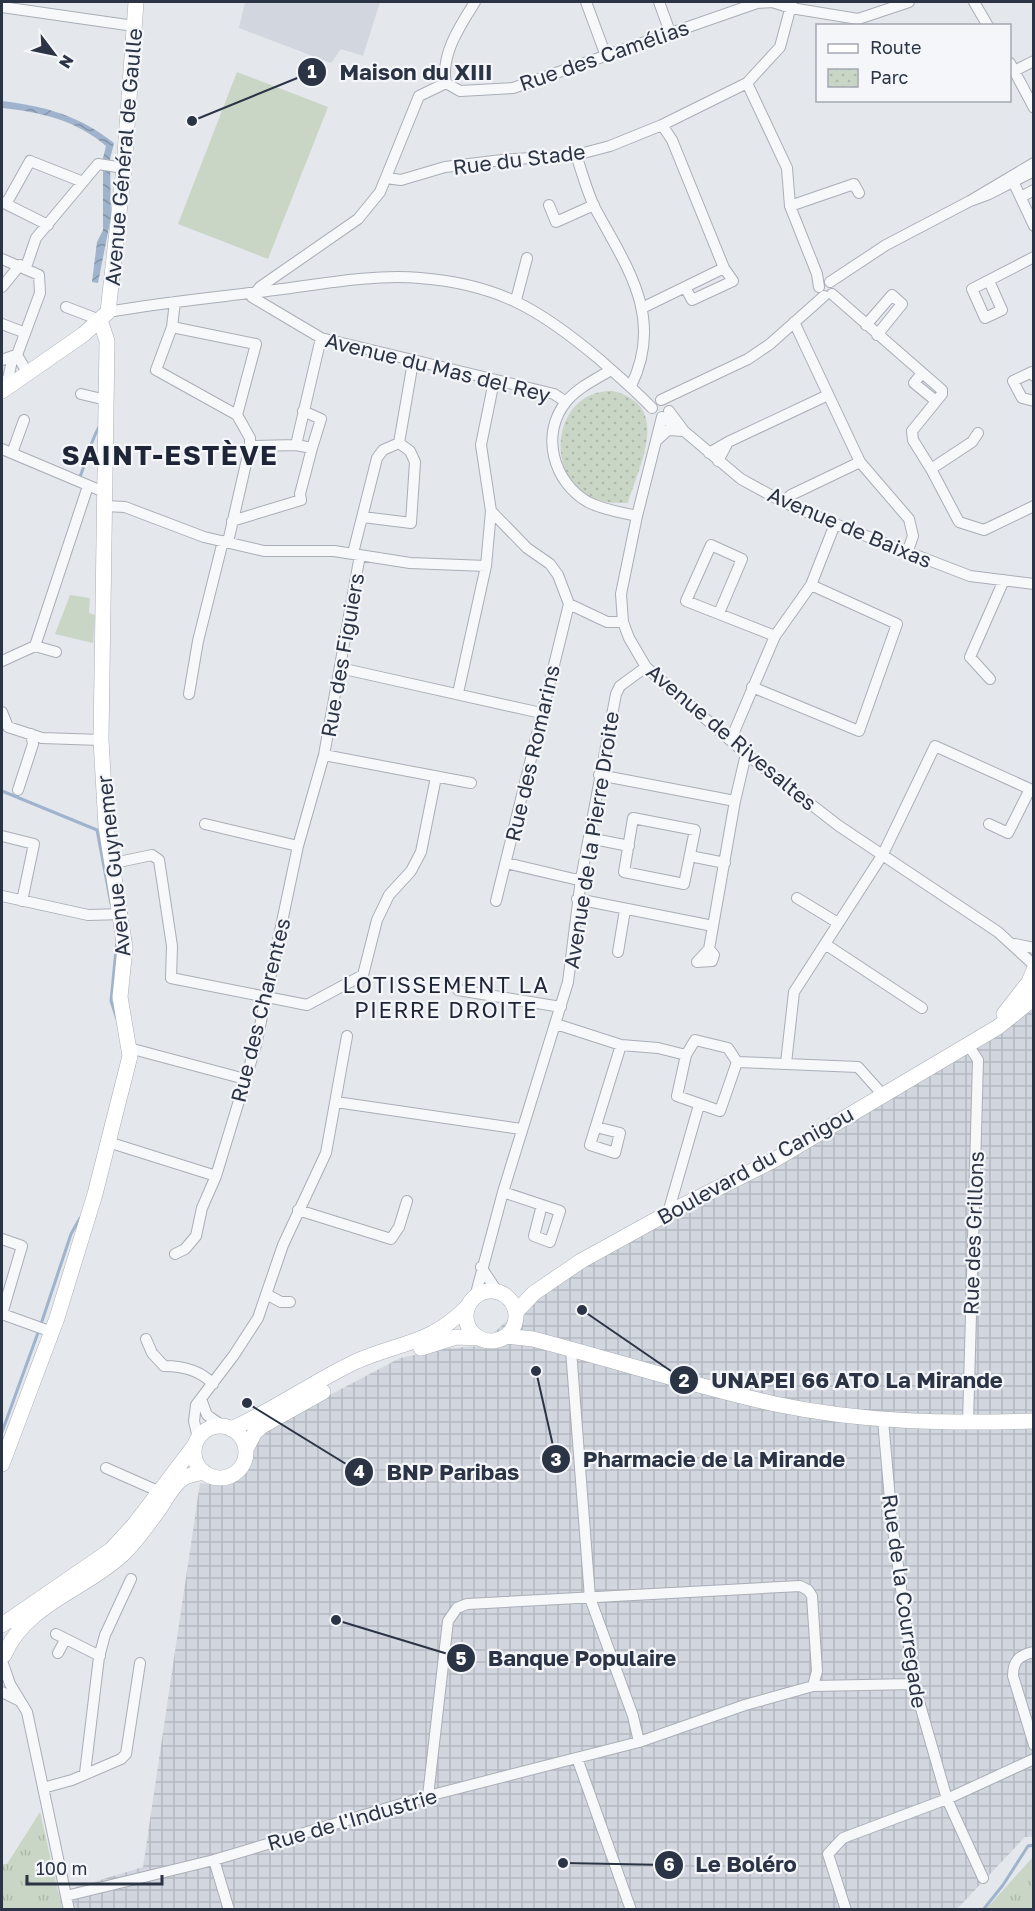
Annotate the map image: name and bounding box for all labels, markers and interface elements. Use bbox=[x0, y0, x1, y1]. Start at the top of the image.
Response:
street label: Rue des Camélias bbox=[516, 14, 692, 96]
north arrow bbox=[24, 24, 84, 84]
legend bbox=[816, 24, 1011, 102]
street label: Avenue Général de Gaulle bbox=[99, 27, 147, 287]
text: Route bbox=[870, 36, 921, 58]
text: N bbox=[55, 51, 78, 72]
callout: Maison du XIII bbox=[297, 52, 504, 92]
text: Maison du XIII bbox=[339, 58, 493, 85]
text: 1 bbox=[307, 60, 317, 82]
text: Parc bbox=[870, 66, 909, 88]
street label: Rue du Stade bbox=[451, 138, 587, 180]
street label: Avenue du Mas del Rey bbox=[323, 326, 554, 408]
district label: SAINT-ESTÈVE bbox=[62, 439, 278, 471]
street label: Avenue de Baixas bbox=[764, 481, 936, 573]
street label: Rue des Figuiers bbox=[315, 571, 369, 739]
street label: Avenue de Rivesaltes bbox=[642, 658, 822, 816]
street label: Rue des Romarins bbox=[499, 662, 565, 844]
street label: Avenue de la Pierre Droite bbox=[558, 709, 624, 971]
street label: Avenue Guynemer bbox=[91, 774, 135, 958]
street label: Rue des Charentes bbox=[225, 915, 295, 1105]
district label: LOTISSEMENT LA PIERRE DROITE bbox=[343, 971, 549, 1023]
street label: Boulevard du Canigou bbox=[652, 1100, 858, 1230]
street label: Rue des Grillons bbox=[957, 1151, 989, 1315]
callout: UNAPEI 66 ATO La Mirande bbox=[669, 1360, 1015, 1400]
text: UNAPEI 66 ATO La Mirande bbox=[711, 1366, 1003, 1393]
text: 2 bbox=[679, 1369, 690, 1391]
callout: Pharmacie de la Mirande bbox=[541, 1439, 857, 1479]
text: Pharmacie de la Mirande bbox=[583, 1445, 845, 1472]
text: 3 bbox=[551, 1448, 562, 1470]
callout: BNP Paribas bbox=[344, 1452, 531, 1492]
text: BNP Paribas bbox=[387, 1458, 519, 1485]
text: 4 bbox=[353, 1460, 365, 1482]
street label: Rue de la Courregade bbox=[877, 1492, 933, 1710]
callout: Banque Populaire bbox=[446, 1638, 688, 1678]
text: Banque Populaire bbox=[488, 1644, 676, 1671]
text: 5 bbox=[456, 1647, 467, 1669]
street label: Rue de l'Industrie bbox=[264, 1782, 440, 1856]
callout: Le Boléro bbox=[654, 1845, 809, 1885]
scale bar bbox=[27, 1848, 162, 1886]
text: Le Boléro bbox=[695, 1850, 797, 1877]
text: 6 bbox=[663, 1853, 675, 1875]
text: 100 m bbox=[36, 1857, 87, 1879]

